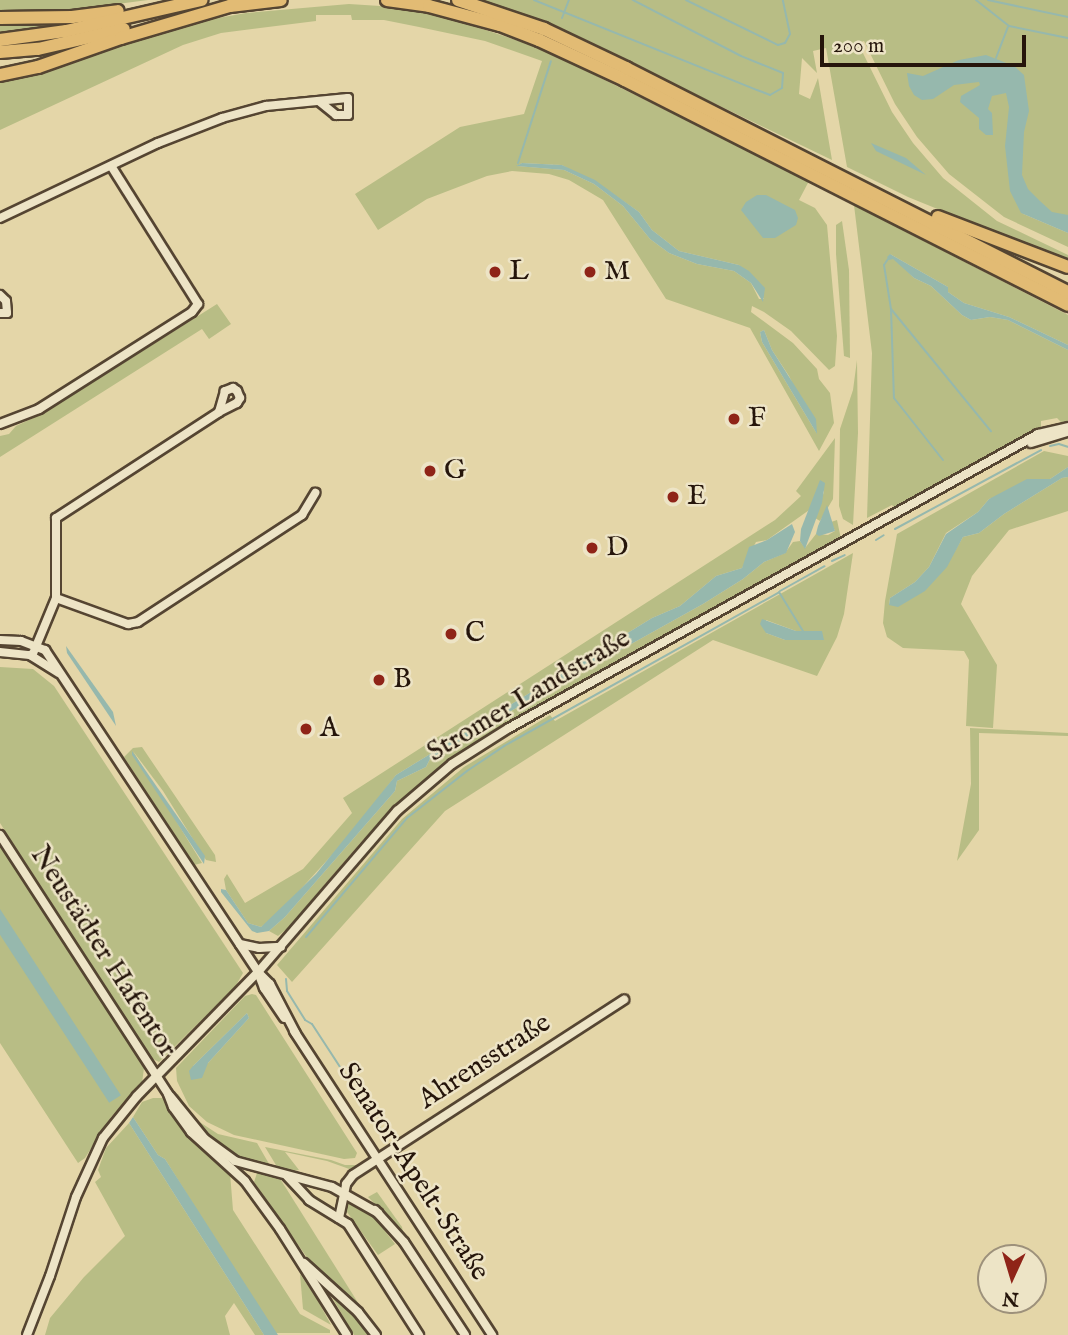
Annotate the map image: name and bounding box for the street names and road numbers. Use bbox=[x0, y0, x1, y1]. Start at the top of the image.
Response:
street label: Stromer Landstraße bbox=[421, 622, 637, 770]
street label: Neustädter Hafentor bbox=[22, 840, 184, 1064]
street label: Ahrensstraße bbox=[413, 1007, 557, 1117]
street label: Senator-Apelt-Straße bbox=[330, 1057, 496, 1287]

